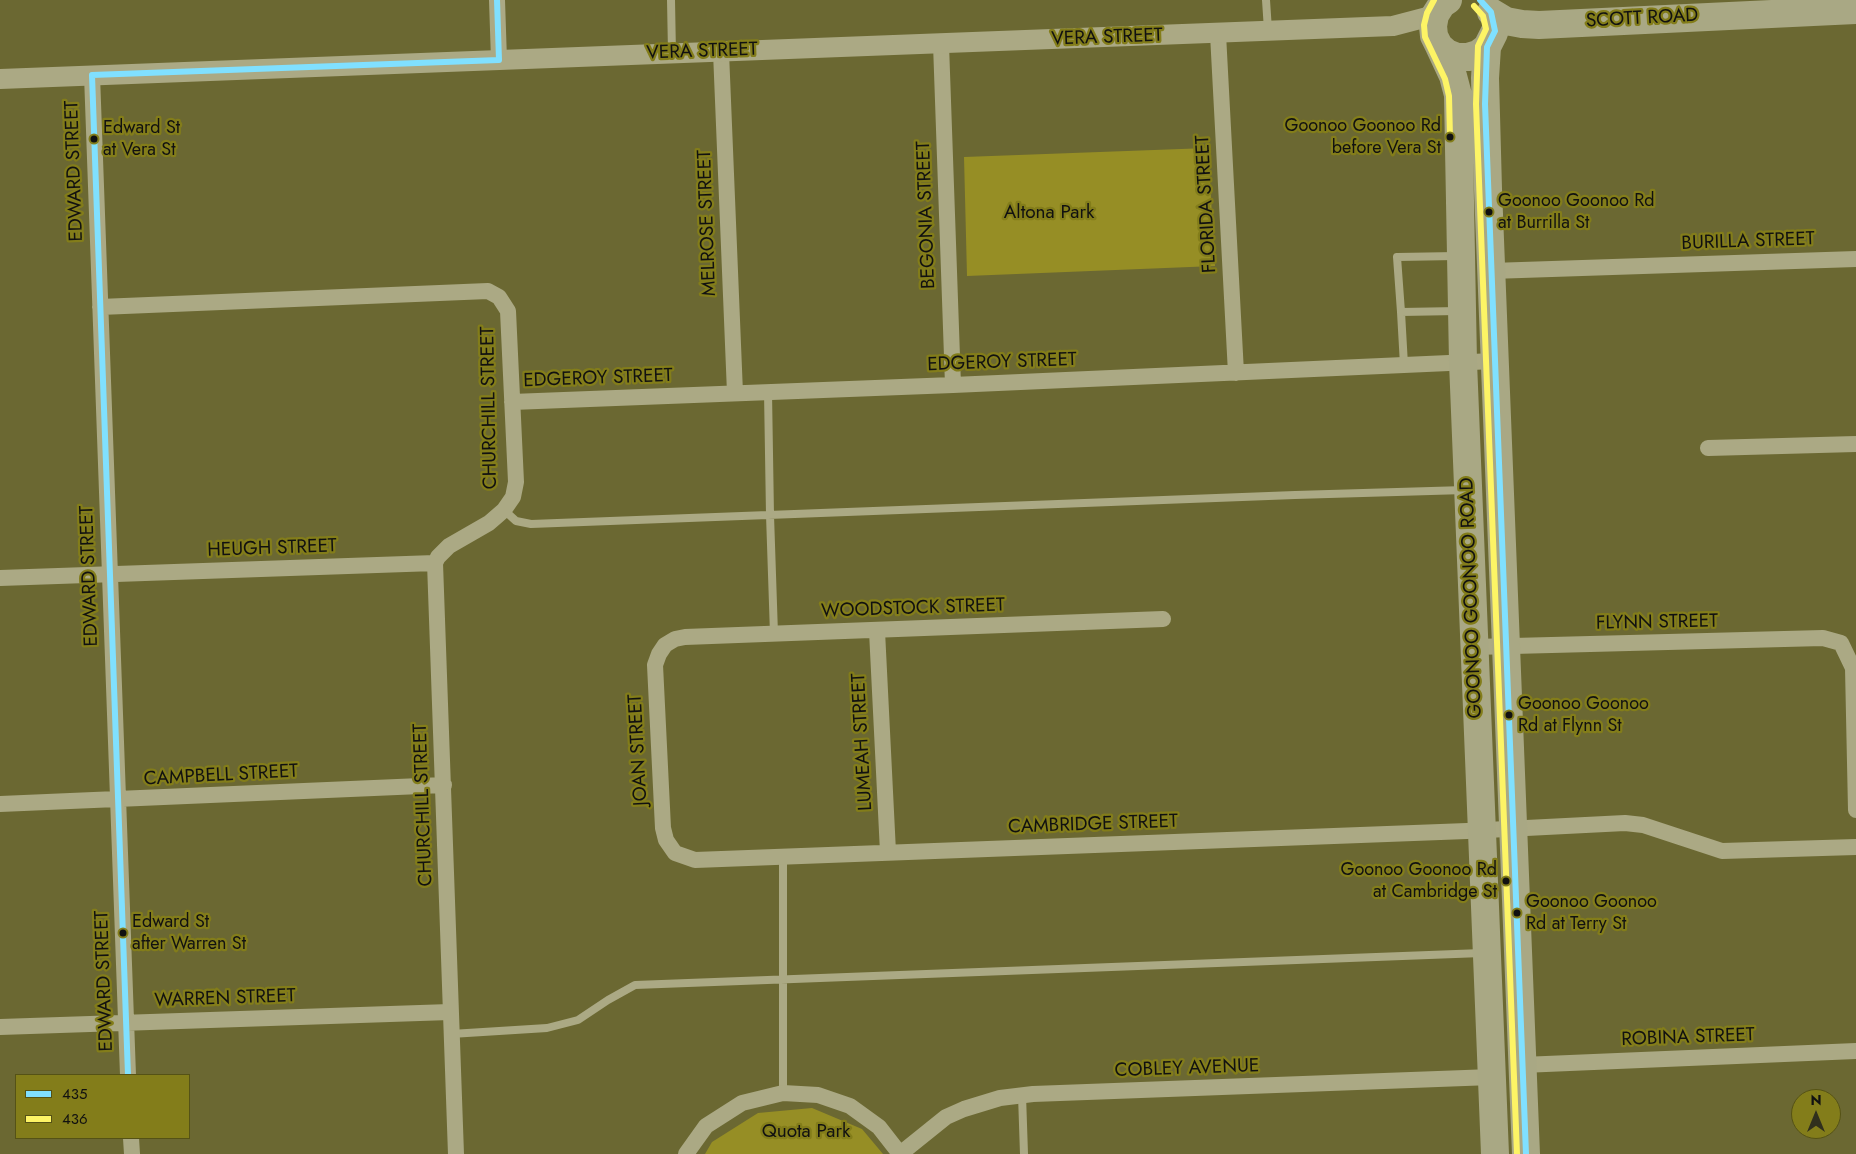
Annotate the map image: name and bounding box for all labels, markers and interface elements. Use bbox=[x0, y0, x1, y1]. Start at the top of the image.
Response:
street label: SCOTT ROAD bbox=[1585, 5, 1699, 33]
street label: VERA STREET bbox=[1051, 25, 1163, 51]
street label: VERA STREET bbox=[646, 39, 758, 65]
street label: EDWARD STREET bbox=[61, 100, 89, 242]
place label: Goonoo Goonoo Rd before Vera St bbox=[1284, 116, 1441, 158]
place label: Edward St at Vera St bbox=[103, 118, 180, 160]
marker: Goonoo Goonoo Rd before Vera St bbox=[1445, 132, 1455, 142]
marker: Edward St at Vera St bbox=[89, 134, 99, 144]
street label: FLORIDA STREET bbox=[1192, 134, 1222, 274]
street label: BEGONIA STREET bbox=[913, 141, 941, 289]
street label: MELROSE STREET bbox=[694, 150, 722, 296]
place label: Goonoo Goonoo Rd at Burrilla St bbox=[1498, 191, 1655, 233]
park label: Altona Park bbox=[1004, 202, 1094, 224]
marker: Goonoo Goonoo Rd at Burrilla St bbox=[1484, 207, 1494, 217]
street label: BURILLA STREET bbox=[1681, 228, 1815, 256]
street label: CHURCHILL STREET bbox=[477, 326, 503, 490]
street label: EDGEROY STREET bbox=[927, 349, 1077, 377]
street label: EDGEROY STREET bbox=[523, 365, 673, 393]
street label: GOONOO GOONOO ROAD bbox=[1456, 477, 1488, 719]
street label: EDWARD STREET bbox=[76, 505, 104, 647]
street label: HEUGH STREET bbox=[207, 535, 337, 563]
street label: WOODSTOCK STREET bbox=[821, 594, 1005, 624]
street label: FLYNN STREET bbox=[1596, 611, 1718, 635]
street label: LUMEAH STREET bbox=[848, 673, 878, 811]
street label: JOAN STREET bbox=[625, 694, 653, 806]
place label: Goonoo Goonoo Rd at Flynn St bbox=[1518, 694, 1649, 736]
marker: Goonoo Goonoo Rd at Flynn St bbox=[1504, 710, 1514, 720]
street label: CHURCHILL STREET bbox=[410, 723, 438, 887]
street label: CAMPBELL STREET bbox=[143, 761, 299, 791]
street label: CAMBRIDGE STREET bbox=[1008, 811, 1178, 839]
place label: Goonoo Goonoo Rd at Cambridge St bbox=[1340, 860, 1497, 902]
marker: Goonoo Goonoo Rd at Cambridge St bbox=[1501, 876, 1511, 886]
place label: Goonoo Goonoo Rd at Terry St bbox=[1526, 892, 1657, 934]
marker: Goonoo Goonoo Rd at Terry St bbox=[1512, 908, 1522, 918]
street label: EDWARD STREET bbox=[91, 910, 119, 1052]
place label: Edward St after Warren St bbox=[132, 912, 246, 954]
marker: Edward St after Warren St bbox=[118, 928, 128, 938]
street label: WARREN STREET bbox=[154, 985, 296, 1013]
street label: ROBINA STREET bbox=[1621, 1024, 1755, 1052]
street label: COBLEY AVENUE bbox=[1114, 1055, 1260, 1083]
legend bbox=[15, 1074, 190, 1139]
text: 435 bbox=[62, 1083, 87, 1105]
north arrow bbox=[1791, 1089, 1841, 1139]
text: N bbox=[1810, 1090, 1822, 1110]
text: 436 bbox=[62, 1108, 88, 1130]
park label: Quota Park bbox=[762, 1121, 850, 1143]

